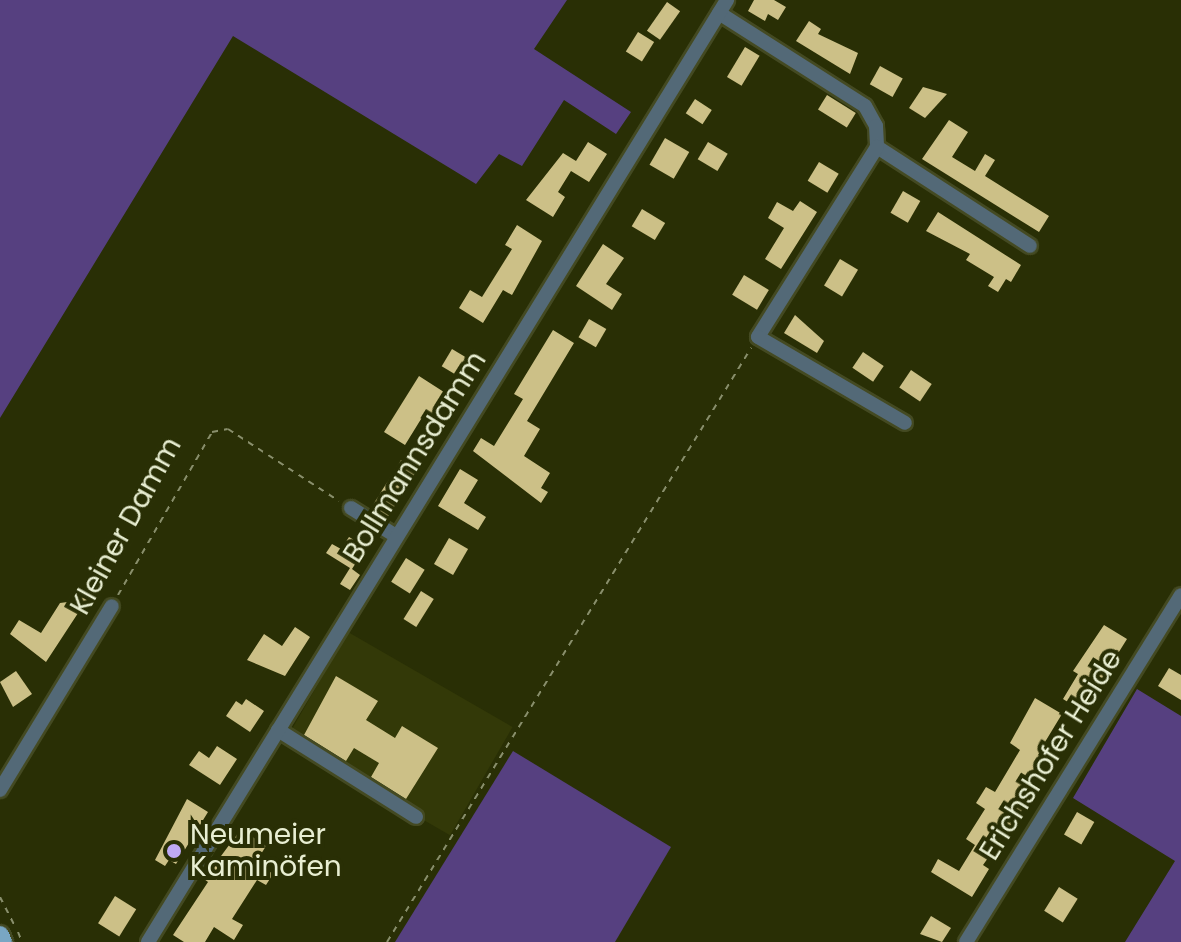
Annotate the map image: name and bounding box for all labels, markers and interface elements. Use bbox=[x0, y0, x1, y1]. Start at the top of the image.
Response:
street label: Bollmannsdamm bbox=[336, 345, 494, 569]
street label: Kleiner Damm bbox=[63, 431, 189, 621]
street label: Erichshofer Heide bbox=[973, 644, 1129, 866]
place label: Neumeier Kaminöfen bbox=[190, 818, 342, 884]
marker: Neumeier Kaminöfen bbox=[165, 842, 183, 860]

